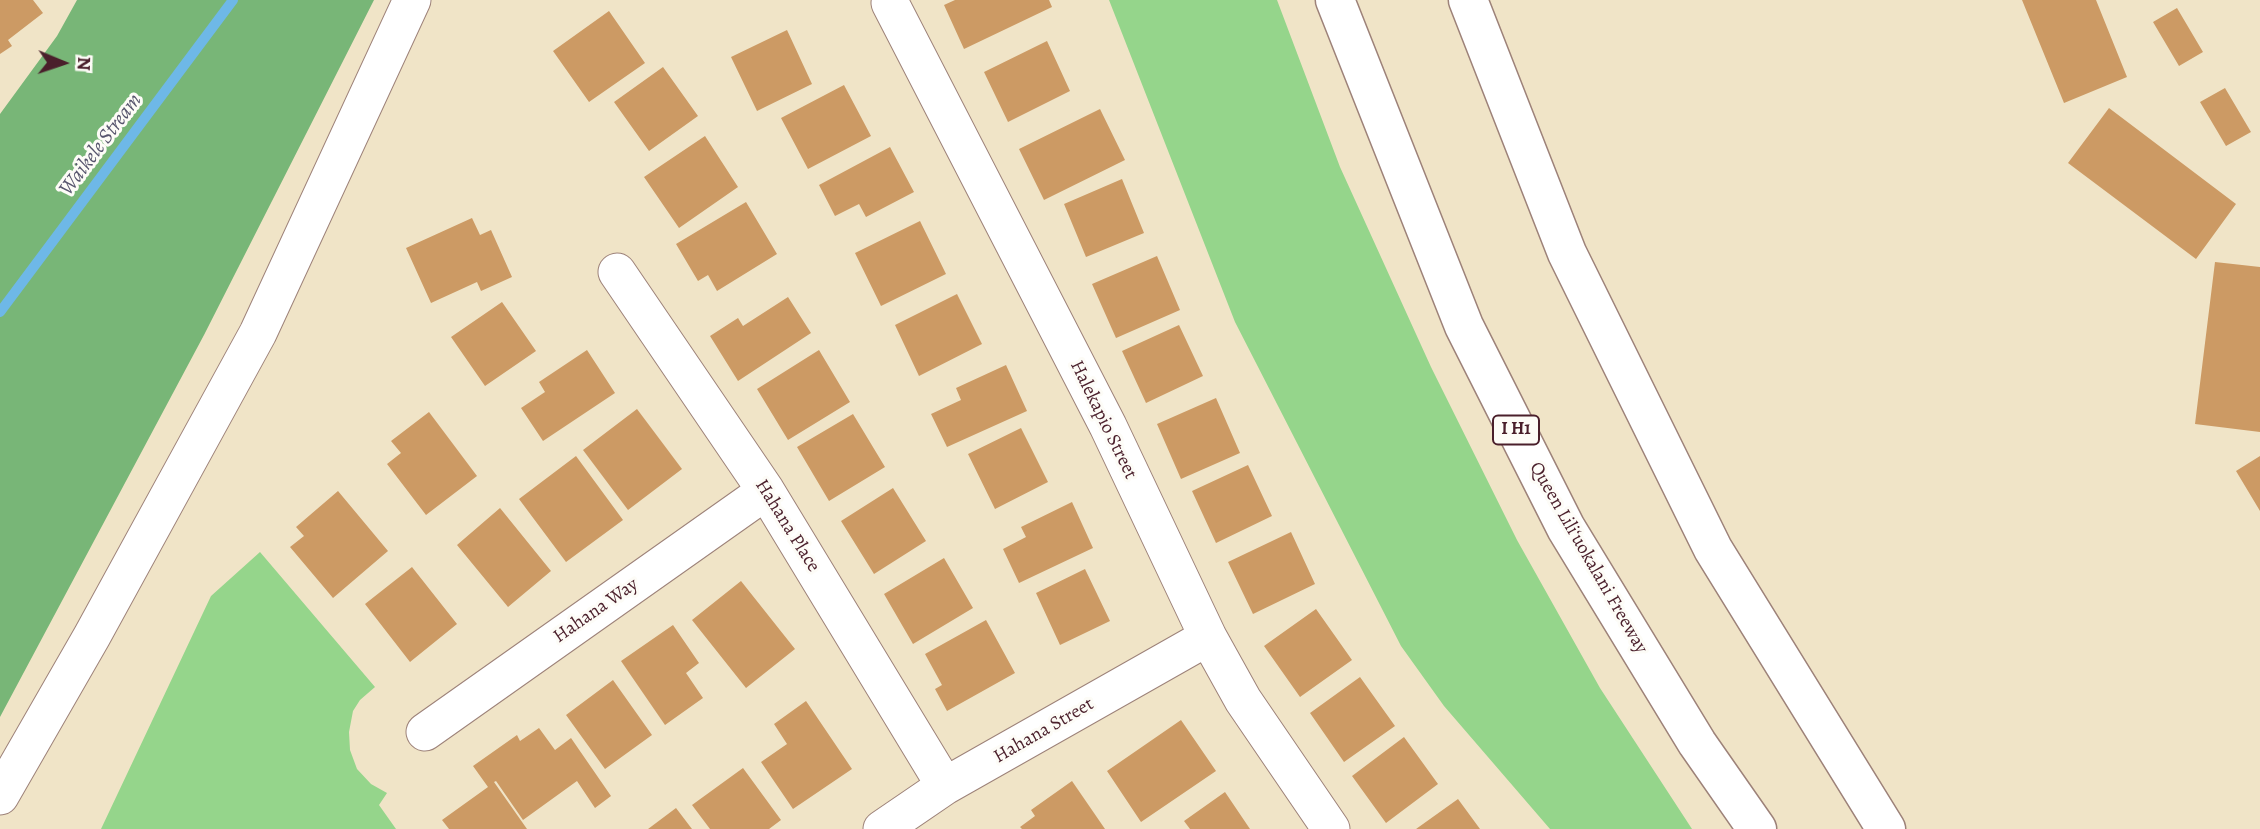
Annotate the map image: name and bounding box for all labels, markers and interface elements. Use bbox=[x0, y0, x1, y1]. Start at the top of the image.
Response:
north arrow bbox=[28, 28, 98, 98]
text: N bbox=[71, 56, 97, 71]
water label: Waikele Stream bbox=[54, 89, 148, 201]
street label: Halekapio Street bbox=[1064, 357, 1142, 483]
road number: I H1 bbox=[1493, 416, 1539, 444]
street label: Queen Liliʻuokalani Freeway bbox=[1524, 458, 1652, 658]
street label: Hahana Place bbox=[749, 475, 825, 577]
street label: Hahana Way bbox=[549, 574, 643, 648]
street label: Hahana Street bbox=[990, 693, 1098, 769]

